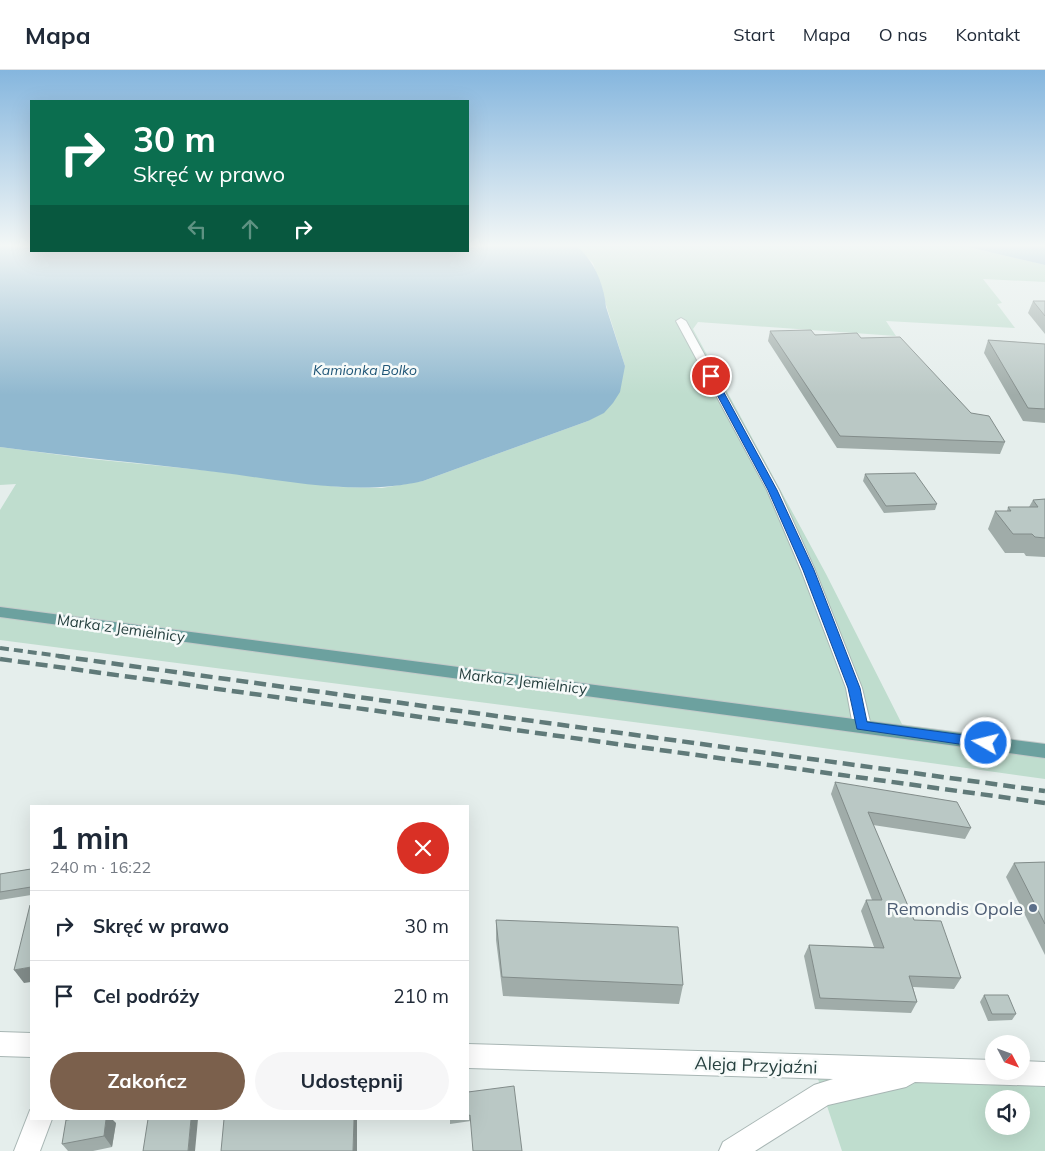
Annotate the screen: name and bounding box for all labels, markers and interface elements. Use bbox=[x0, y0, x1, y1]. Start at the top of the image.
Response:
text: Mapa bbox=[25, 20, 91, 50]
text: Start bbox=[733, 23, 775, 46]
text: Mapa bbox=[803, 23, 851, 46]
text: O nas bbox=[879, 23, 928, 46]
text: Kontakt bbox=[956, 23, 1020, 46]
text: 30 m bbox=[133, 117, 216, 161]
icon: right bbox=[50, 120, 115, 185]
text: Skręć w prawo bbox=[133, 160, 285, 188]
icon: left bbox=[183, 215, 211, 243]
icon: ahead bbox=[236, 215, 264, 243]
icon: right bbox=[289, 215, 317, 243]
pin bbox=[690, 355, 732, 397]
water label: Kamionka Bolko bbox=[313, 361, 417, 379]
icon: arrive bbox=[697, 362, 725, 390]
street label: Marka z Jemielnicy bbox=[56, 610, 186, 646]
street label: Marka z Jemielnicy bbox=[458, 664, 588, 698]
position arrow bbox=[959, 716, 1011, 768]
text: 1 min bbox=[50, 819, 129, 857]
button: close bbox=[397, 822, 449, 874]
text: 240 m · 16:22 bbox=[50, 857, 151, 877]
place label: Remondis Opole bbox=[887, 897, 1023, 920]
marker: Remondis Opole bbox=[1027, 902, 1039, 914]
icon: right bbox=[50, 912, 78, 940]
text: Skręć w prawo bbox=[93, 914, 229, 938]
text: 30 m bbox=[405, 914, 449, 938]
icon: arrive bbox=[50, 982, 78, 1010]
text: Cel podróży bbox=[93, 984, 199, 1008]
text: 210 m bbox=[393, 984, 449, 1008]
north arrow bbox=[985, 1035, 1030, 1080]
map controls bbox=[985, 1035, 1030, 1135]
street label: Aleja Przyjaźni bbox=[694, 1051, 818, 1079]
button: Zakończ bbox=[50, 1052, 245, 1110]
button: Udostępnij bbox=[255, 1052, 449, 1110]
button: sound bbox=[985, 1090, 1030, 1135]

